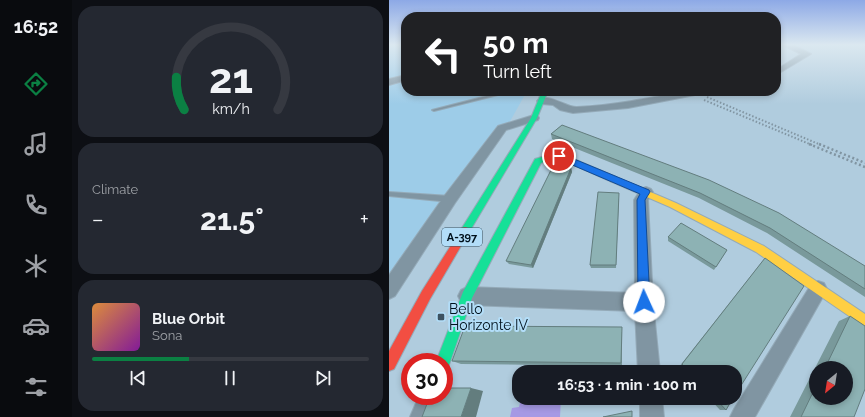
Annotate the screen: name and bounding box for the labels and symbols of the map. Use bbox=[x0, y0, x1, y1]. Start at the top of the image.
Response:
pin bbox=[542, 139, 576, 173]
road number: A-397 bbox=[442, 228, 482, 246]
position arrow bbox=[623, 281, 665, 323]
place label: Bello Horizonte IV bbox=[449, 301, 528, 333]
marker: Bello Horizonte IV bbox=[436, 312, 446, 322]
speed limit sign: 30 bbox=[401, 353, 453, 405]
north arrow bbox=[809, 361, 853, 405]

